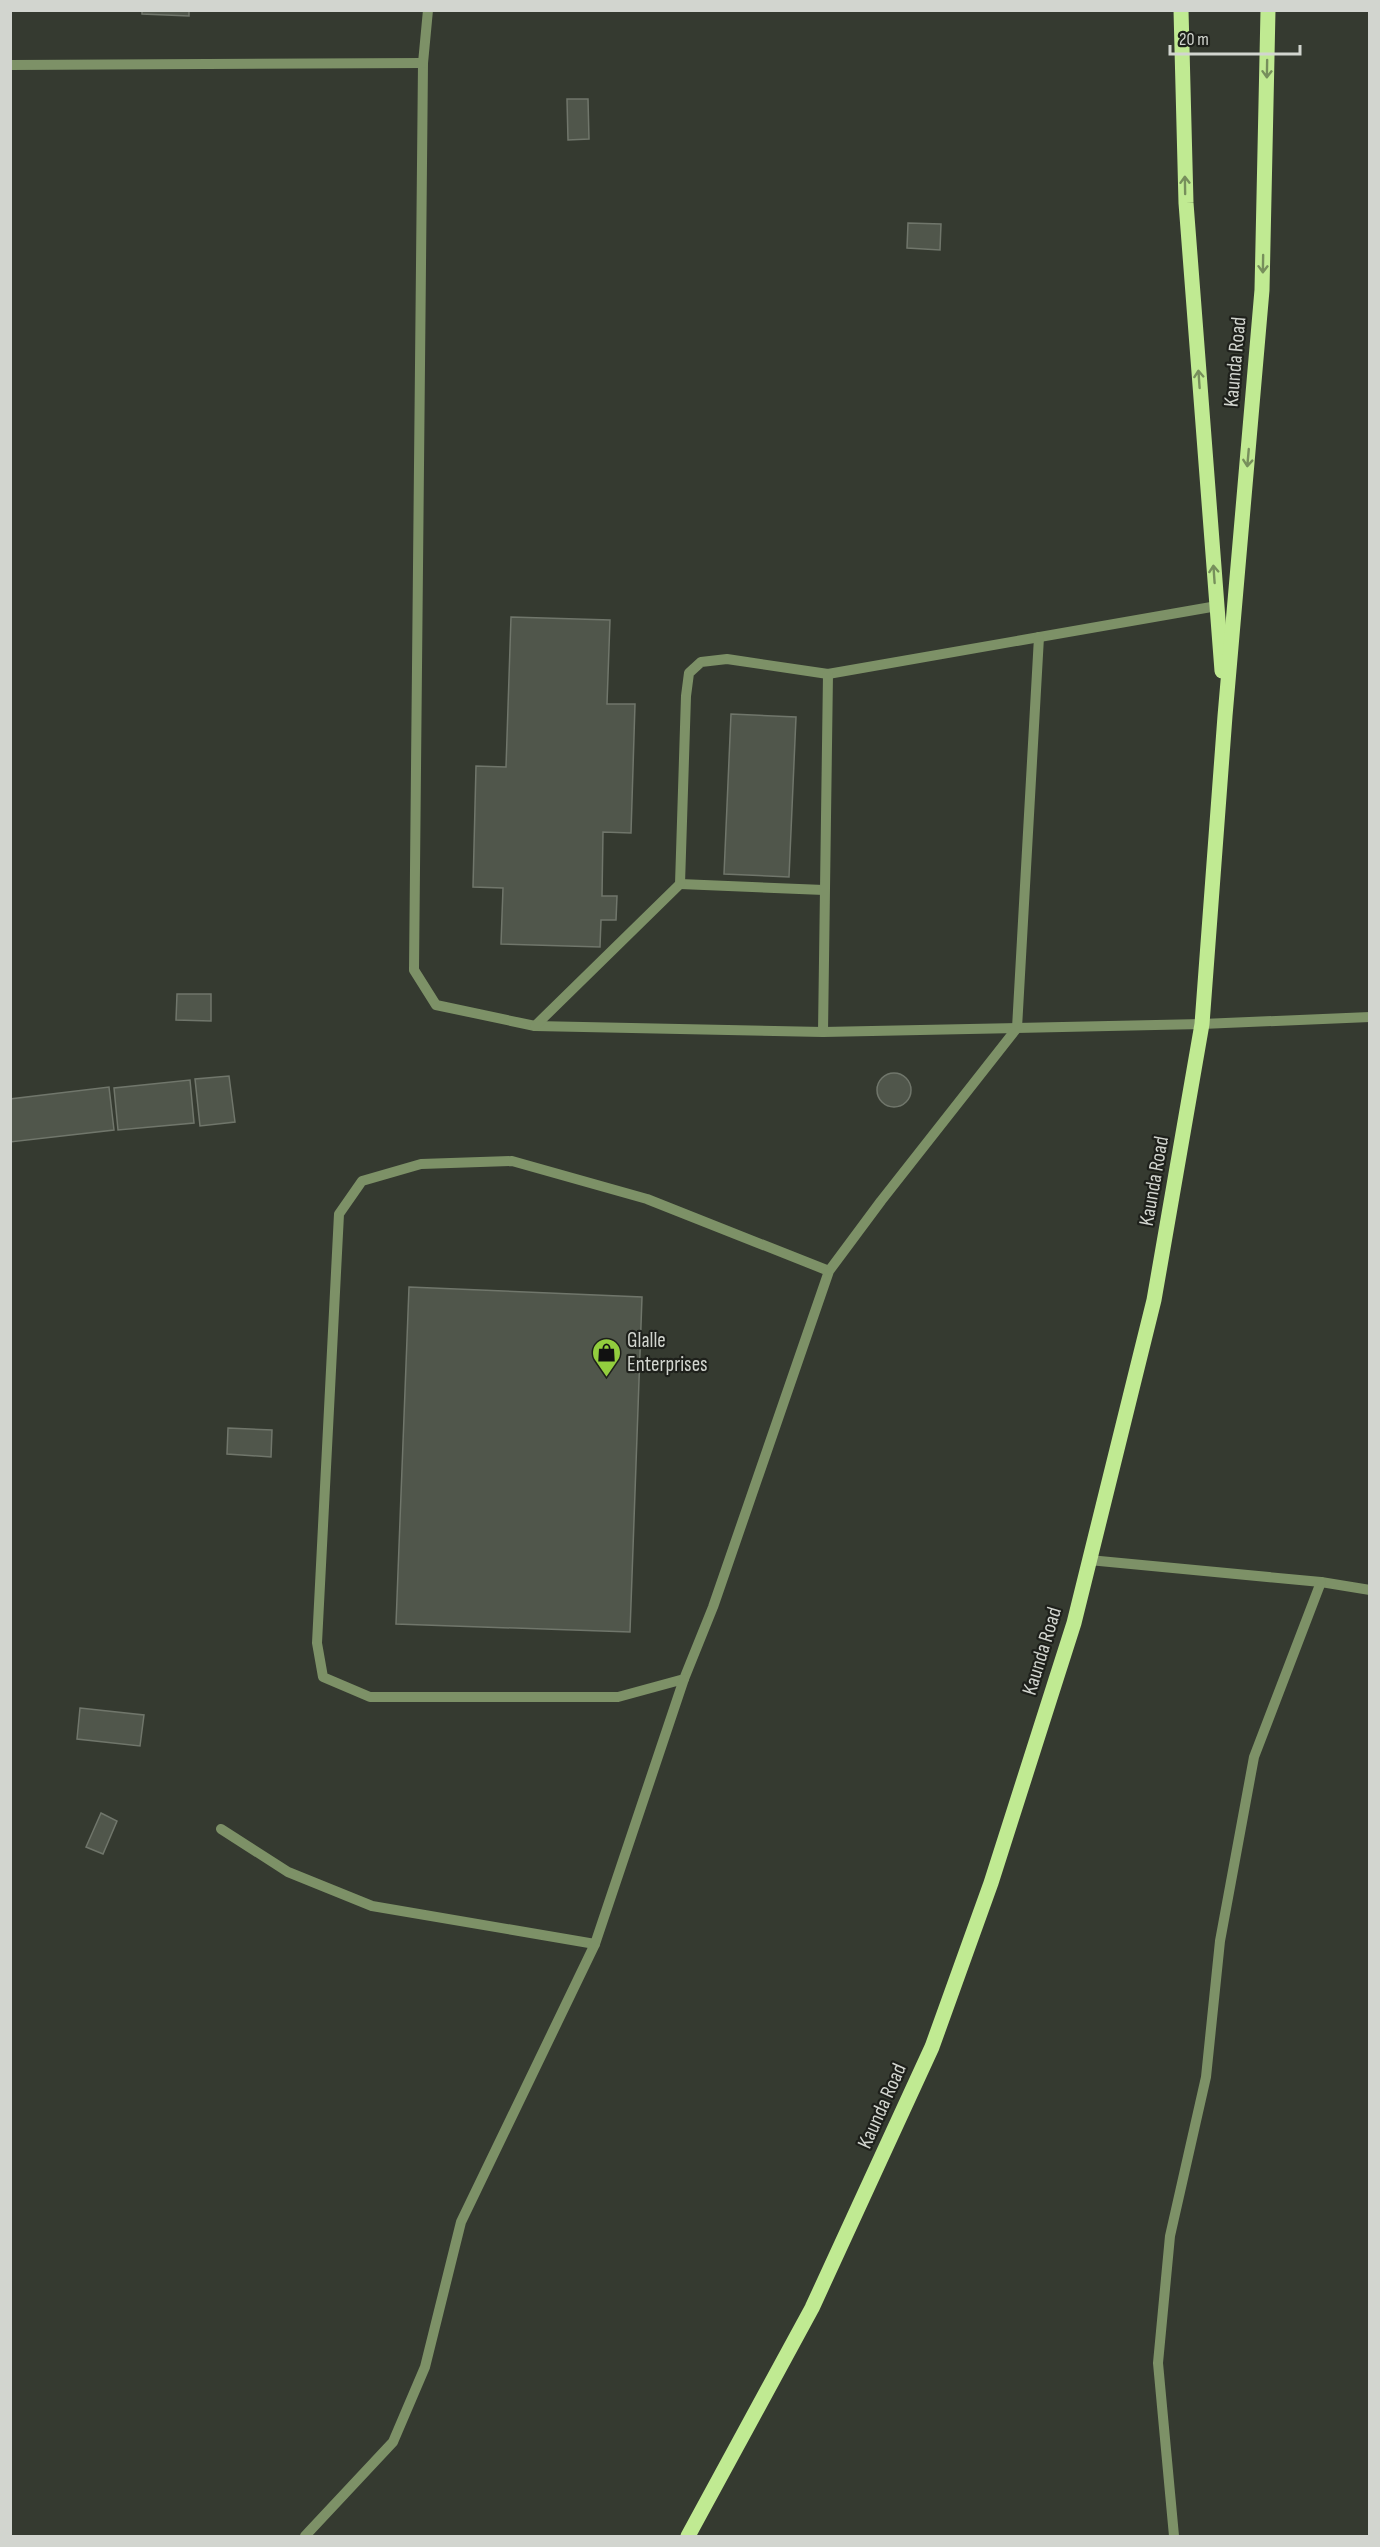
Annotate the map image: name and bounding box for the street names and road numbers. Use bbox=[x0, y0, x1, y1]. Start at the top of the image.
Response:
street label: Kaunda Road bbox=[1219, 316, 1251, 408]
street label: Kaunda Road bbox=[1134, 1134, 1174, 1228]
street label: Kaunda Road bbox=[1017, 1604, 1067, 1698]
street label: Kaunda Road bbox=[852, 2060, 912, 2152]

